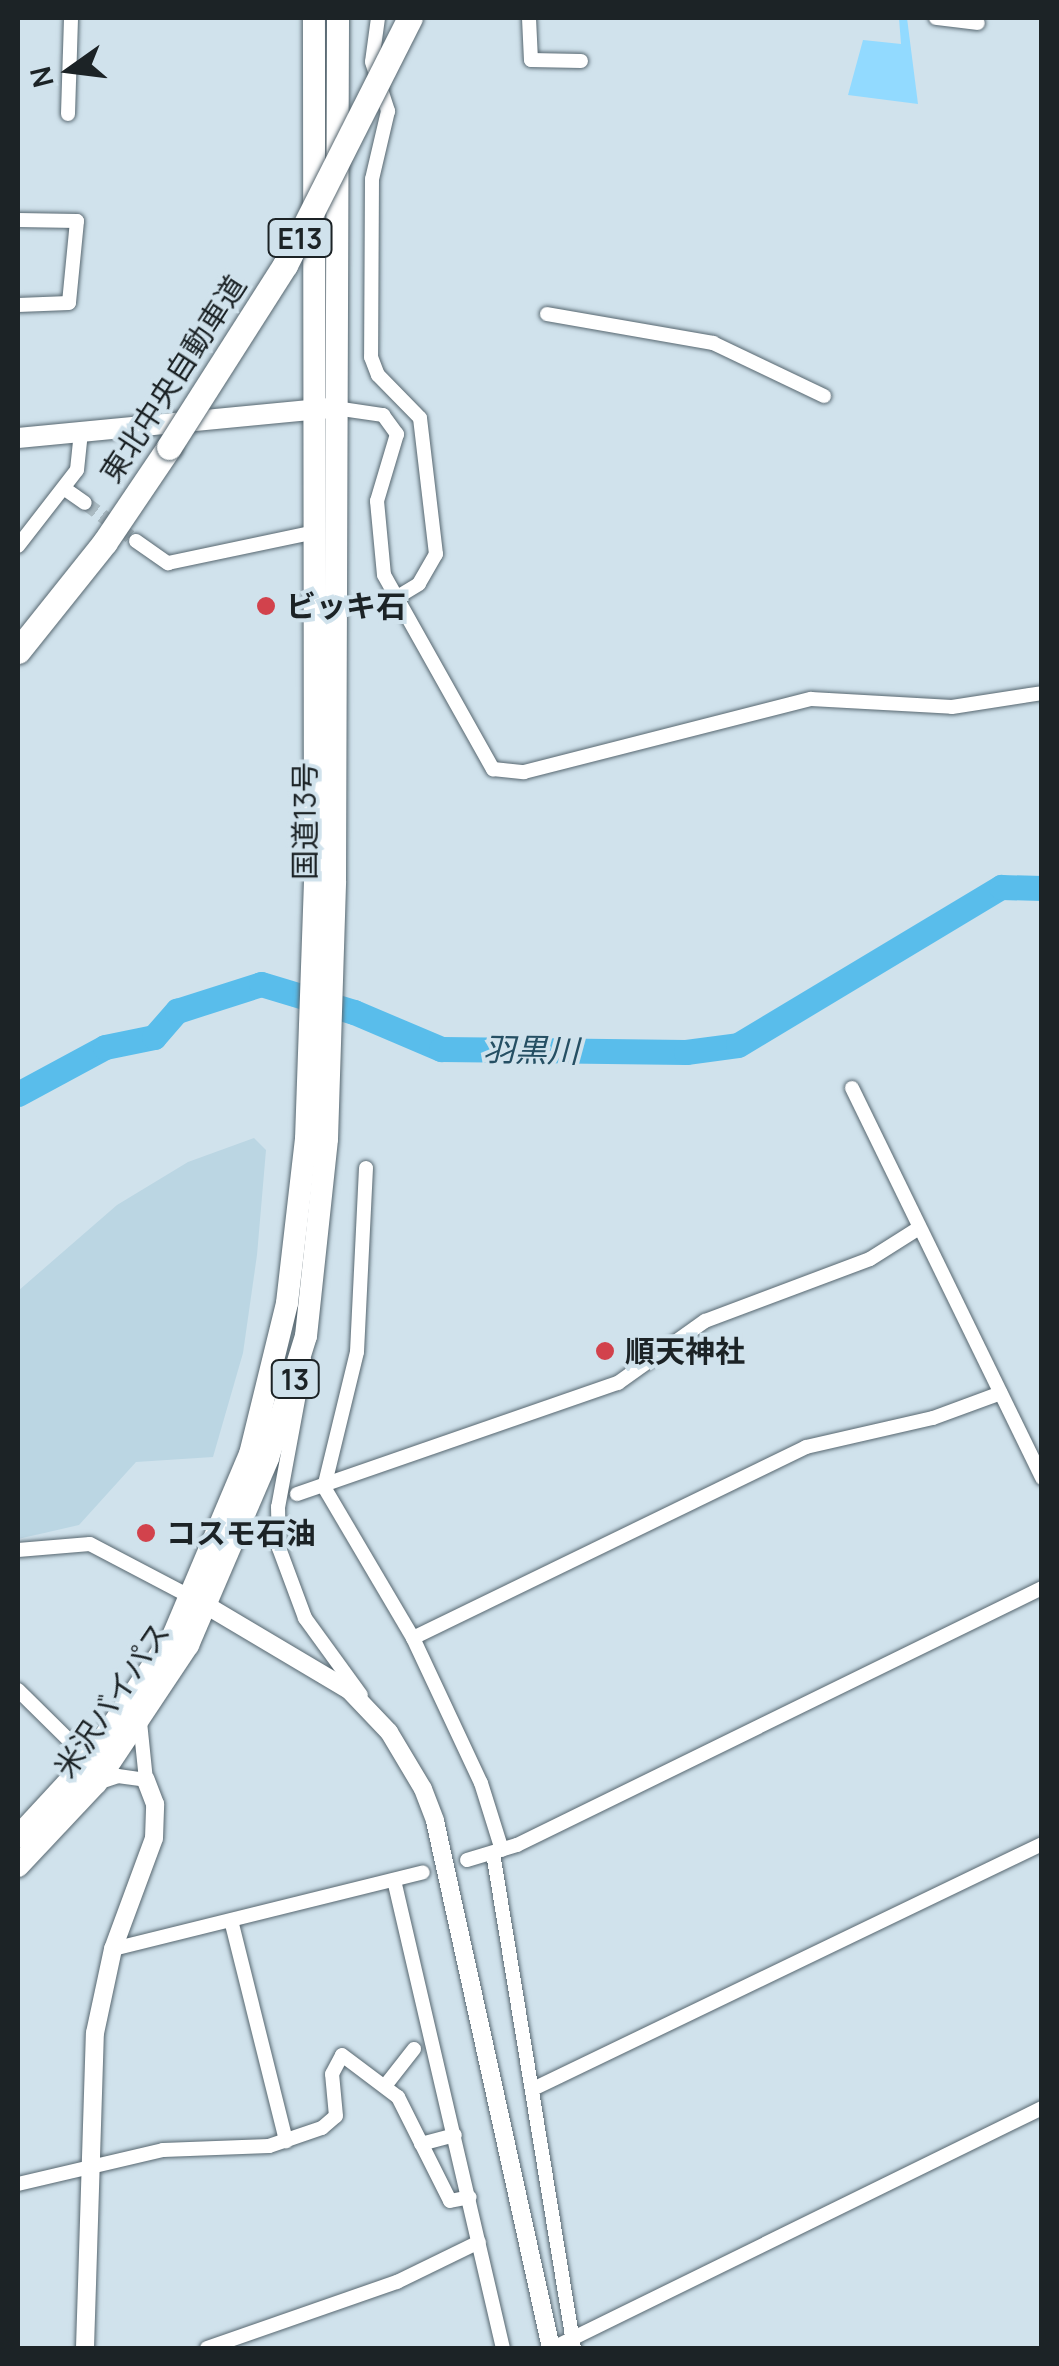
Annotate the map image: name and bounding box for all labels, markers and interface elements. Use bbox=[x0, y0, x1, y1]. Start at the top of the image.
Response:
north arrow bbox=[20, 20, 120, 120]
text: N bbox=[20, 63, 62, 92]
road number: E13 bbox=[268, 215, 332, 261]
street label: 東北中央自動車道 bbox=[93, 269, 253, 489]
place label: ビッキ石 bbox=[286, 588, 406, 624]
marker: ビッキ石 bbox=[255, 595, 277, 617]
street label: 国道13号 bbox=[287, 762, 323, 880]
water label: 羽黒川 bbox=[483, 1030, 579, 1070]
place label: 順天神社 bbox=[625, 1333, 745, 1369]
marker: 順天神社 bbox=[594, 1340, 616, 1362]
road number: 13 bbox=[270, 1356, 320, 1402]
place label: コスモ石油 bbox=[166, 1515, 316, 1551]
marker: コスモ石油 bbox=[135, 1522, 157, 1544]
street label: 米沢バイパス bbox=[47, 1615, 177, 1785]

